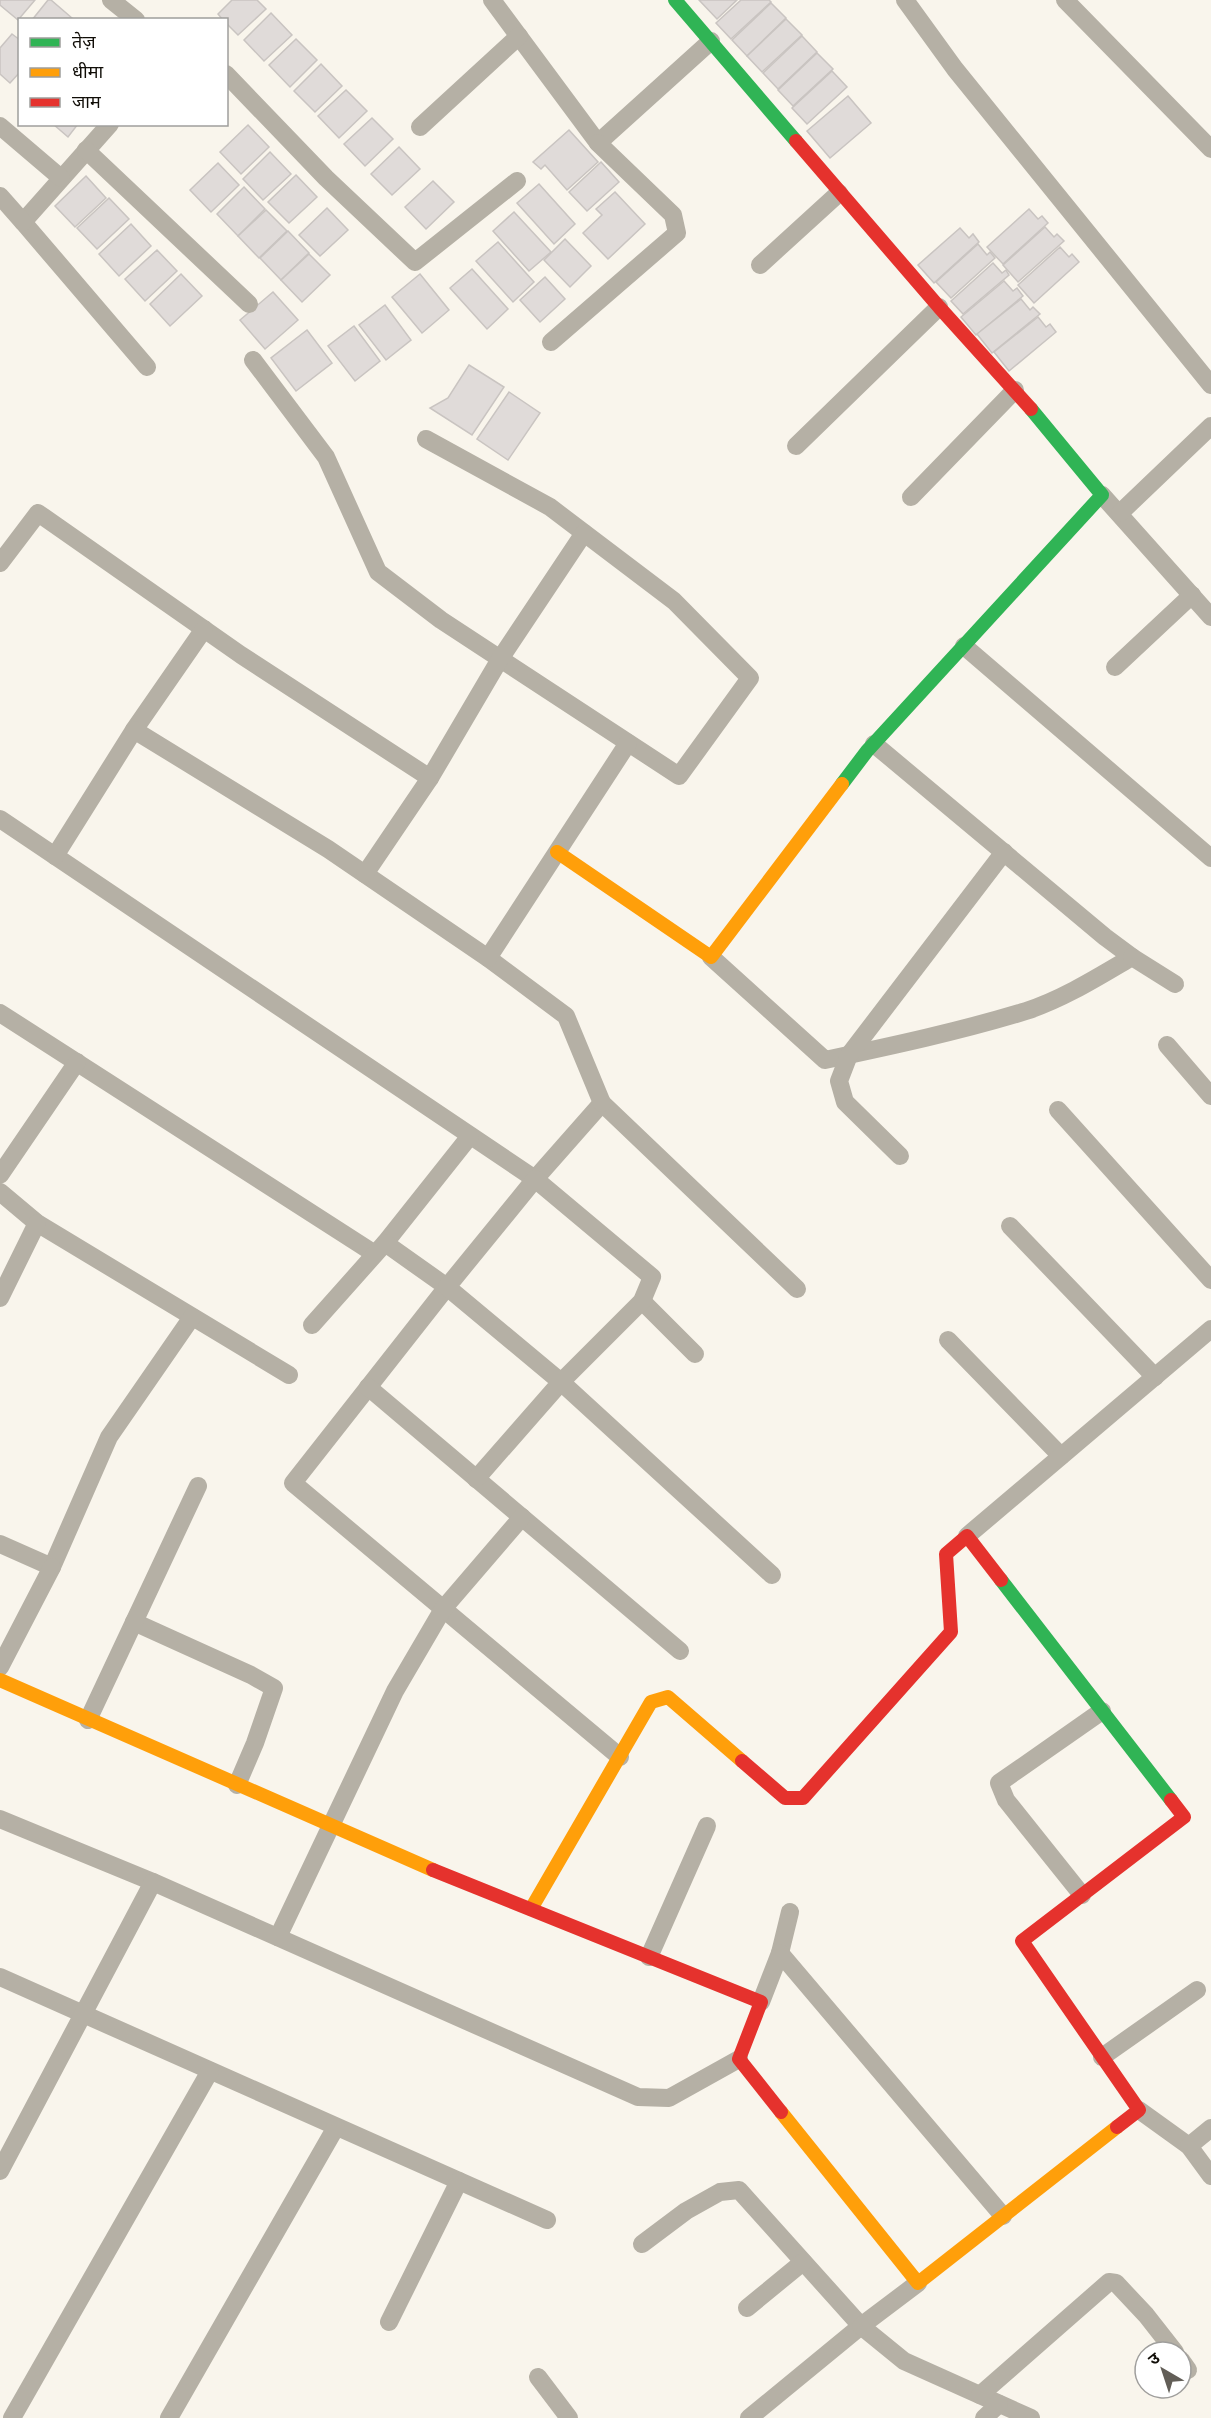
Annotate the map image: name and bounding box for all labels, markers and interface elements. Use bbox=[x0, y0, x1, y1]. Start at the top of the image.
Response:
legend bbox=[18, 18, 228, 126]
text: तेज़ bbox=[72, 29, 96, 53]
text: धीमा bbox=[72, 59, 103, 83]
text: जाम bbox=[72, 89, 102, 113]
north arrow bbox=[1133, 2340, 1193, 2400]
text: उ bbox=[1143, 2346, 1165, 2370]

